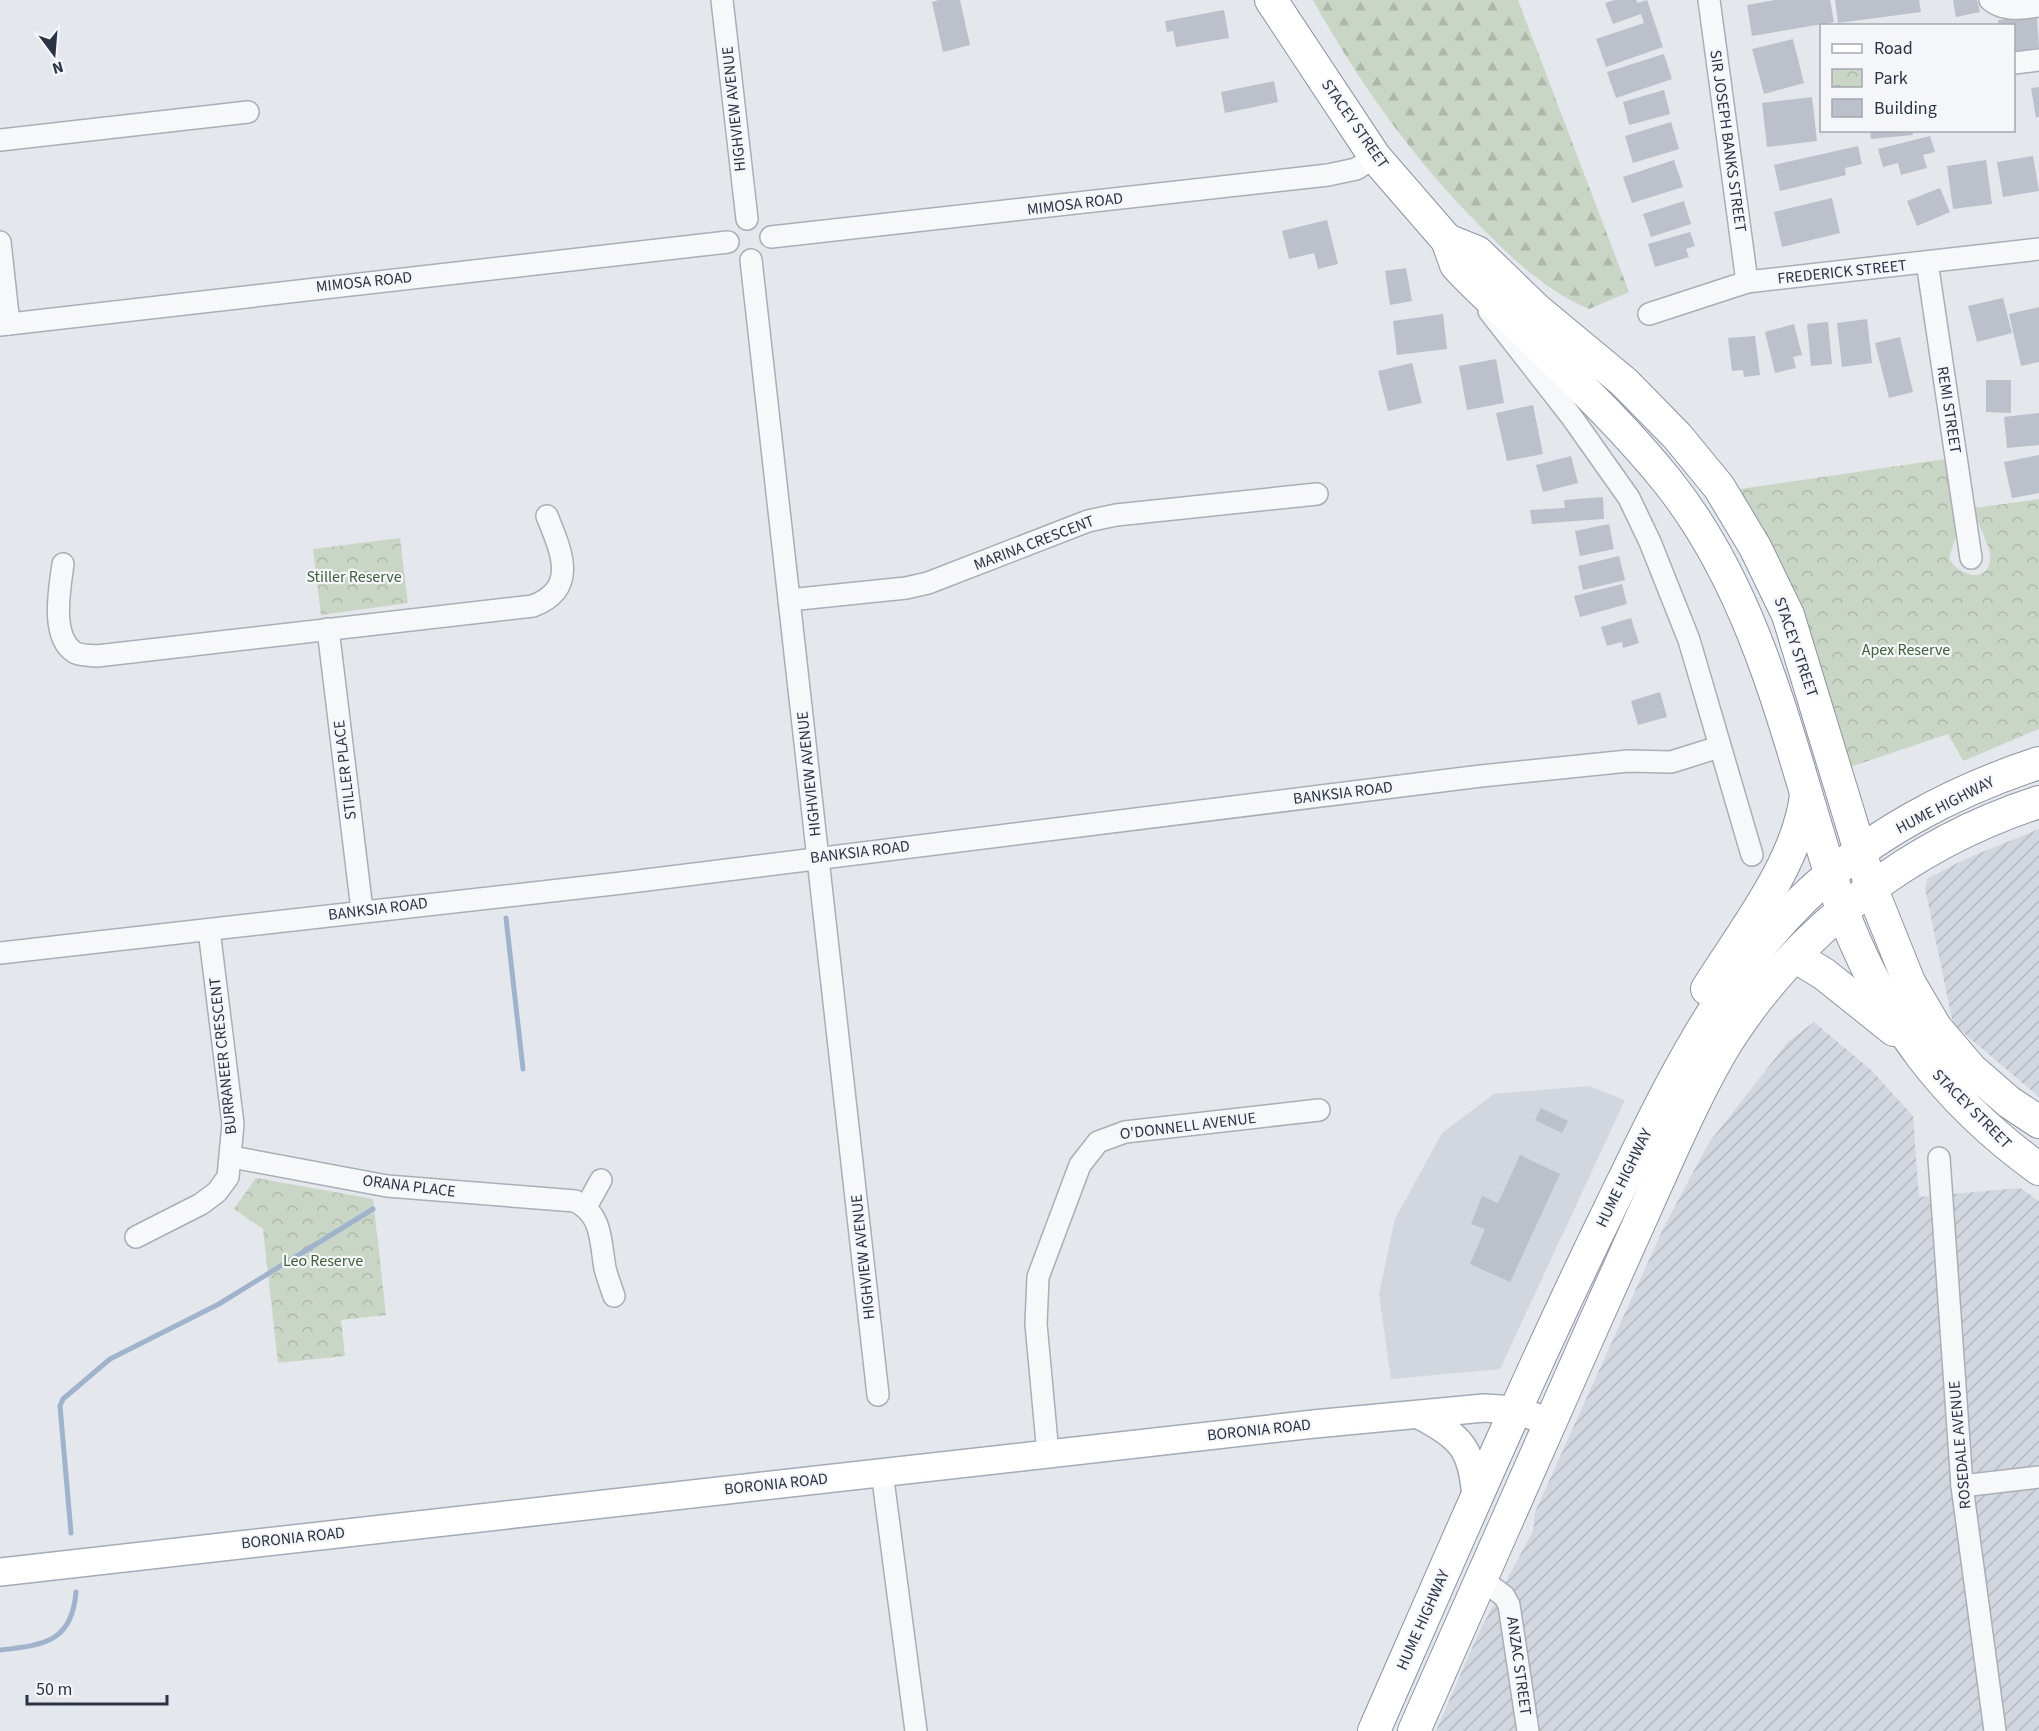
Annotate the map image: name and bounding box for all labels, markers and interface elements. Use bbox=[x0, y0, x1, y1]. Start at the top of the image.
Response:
north arrow bbox=[24, 24, 84, 84]
legend bbox=[1820, 24, 2015, 132]
text: Road bbox=[1874, 36, 1913, 61]
street label: HIGHVIEW AVENUE bbox=[716, 45, 752, 173]
street label: SIR JOSEPH BANKS STREET bbox=[1704, 49, 1752, 234]
text: N bbox=[50, 55, 66, 79]
text: Park bbox=[1874, 66, 1908, 91]
street label: STACEY STREET bbox=[1316, 75, 1394, 173]
text: Building bbox=[1874, 96, 1937, 121]
street label: MIMOSA ROAD bbox=[1026, 187, 1124, 221]
street label: FREDERICK STREET bbox=[1776, 254, 1908, 290]
street label: MIMOSA ROAD bbox=[315, 266, 413, 298]
street label: REMI STREET bbox=[1931, 365, 1967, 456]
street label: MARINA CRESCENT bbox=[970, 510, 1098, 576]
park label: Stiller Reserve bbox=[306, 566, 402, 588]
street label: STACEY STREET bbox=[1769, 594, 1824, 700]
park label: Apex Reserve bbox=[1862, 639, 1950, 661]
street label: HIGHVIEW AVENUE bbox=[791, 710, 827, 838]
street label: STILLER PLACE bbox=[328, 719, 362, 821]
street label: HUME HIGHWAY bbox=[1892, 771, 1998, 839]
street label: BANKSIA ROAD bbox=[1292, 776, 1394, 810]
street label: BANKSIA ROAD bbox=[809, 835, 911, 869]
street label: BANKSIA ROAD bbox=[327, 892, 429, 926]
street label: BURRANEER CRESCENT bbox=[204, 976, 242, 1136]
street label: STACEY STREET bbox=[1927, 1064, 2017, 1154]
street label: O'DONNELL AVENUE bbox=[1119, 1107, 1257, 1145]
street label: HUME HIGHWAY bbox=[1591, 1124, 1658, 1231]
street label: ORANA PLACE bbox=[361, 1169, 457, 1203]
street label: HIGHVIEW AVENUE bbox=[845, 1193, 881, 1321]
park label: Leo Reserve bbox=[283, 1250, 363, 1272]
street label: ROSEDALE AVENUE bbox=[1943, 1380, 1977, 1510]
street label: BORONIA ROAD bbox=[1206, 1414, 1312, 1446]
street label: BORONIA ROAD bbox=[723, 1468, 829, 1500]
street label: BORONIA ROAD bbox=[240, 1522, 346, 1554]
street label: HUME HIGHWAY bbox=[1391, 1566, 1455, 1674]
street label: ANZAC STREET bbox=[1501, 1615, 1537, 1717]
scale bar bbox=[27, 1668, 166, 1706]
text: 50 m bbox=[36, 1677, 72, 1702]

